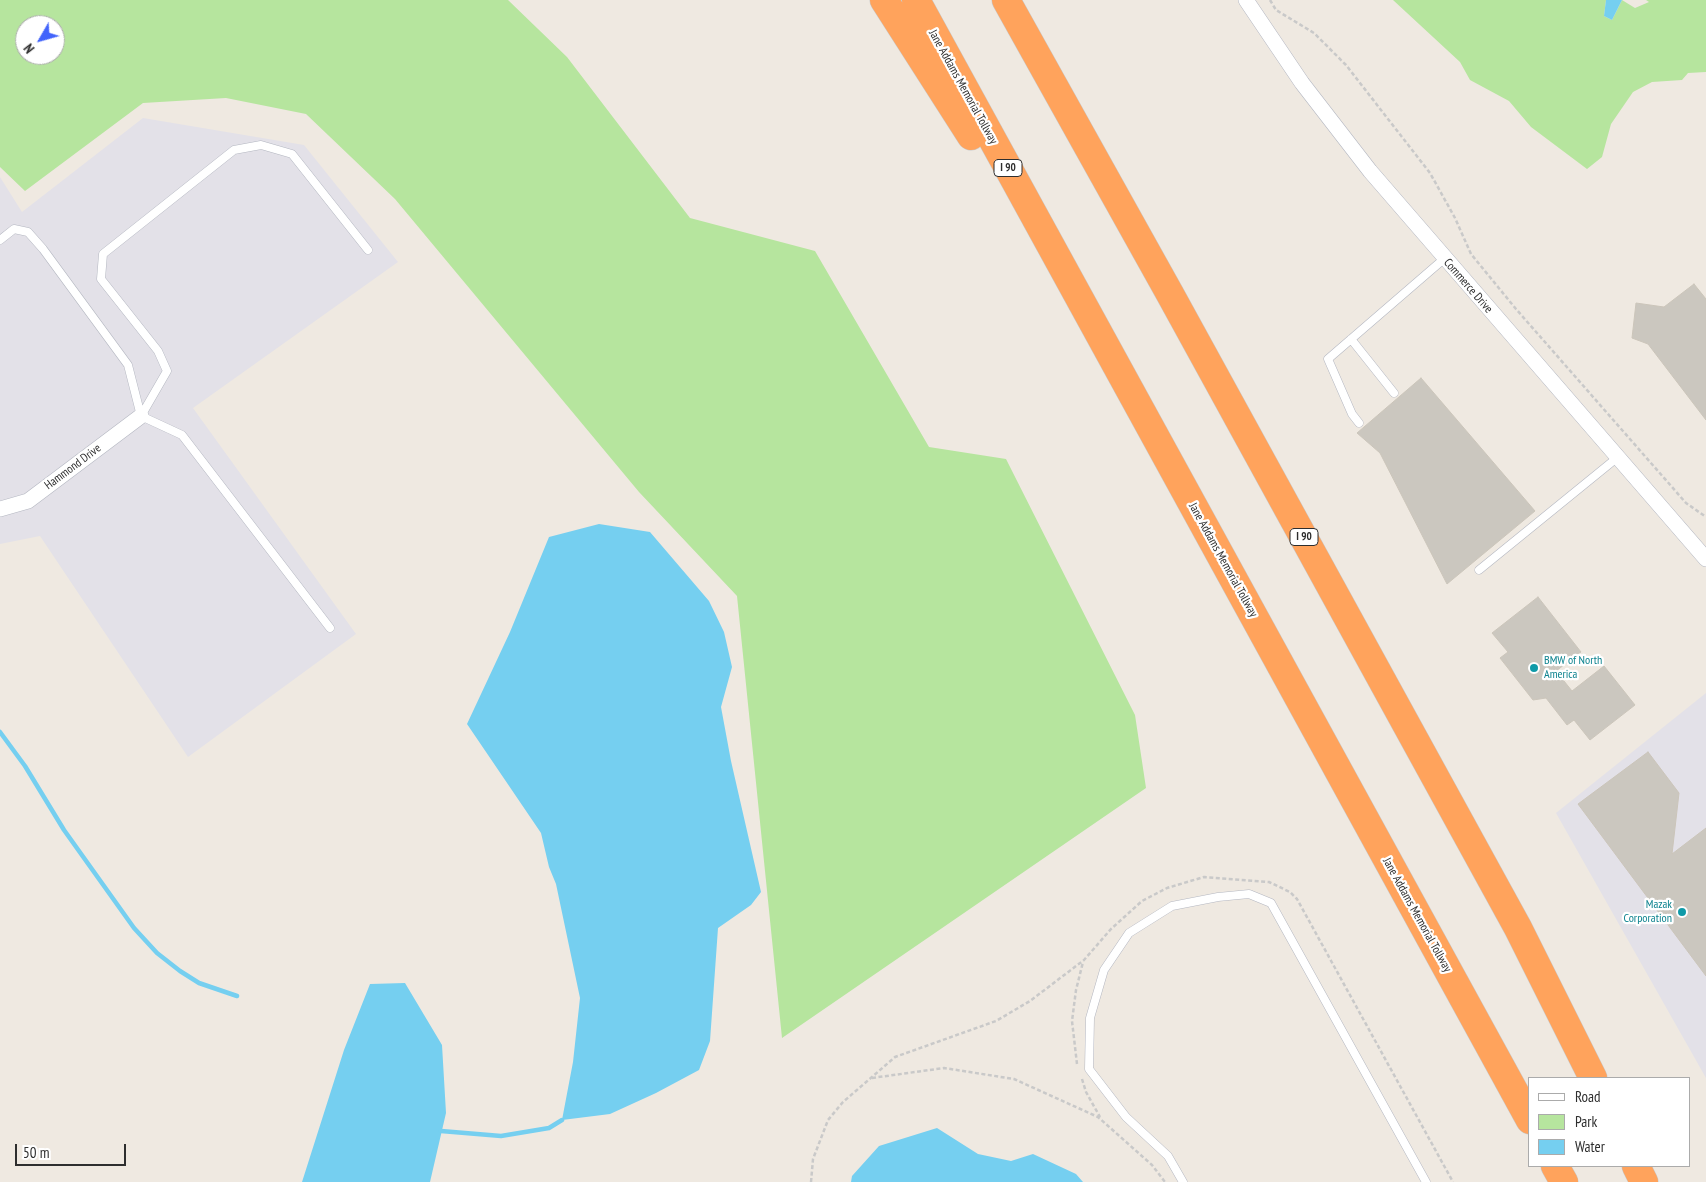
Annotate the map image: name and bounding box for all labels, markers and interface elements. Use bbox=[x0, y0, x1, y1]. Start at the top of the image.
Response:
north arrow bbox=[15, 15, 65, 65]
street label: Jane Addams Memorial Tollway bbox=[926, 27, 1000, 147]
text: N bbox=[20, 40, 38, 57]
road number: I 90 bbox=[994, 160, 1022, 177]
street label: Commerce Drive bbox=[1440, 256, 1496, 316]
street label: Hammond Drive bbox=[42, 441, 104, 493]
street label: Jane Addams Memorial Tollway bbox=[1186, 500, 1260, 620]
road number: I 90 bbox=[1290, 528, 1318, 546]
place label: BMW of North America bbox=[1544, 654, 1602, 682]
marker: BMW of North America bbox=[1528, 662, 1540, 674]
street label: Jane Addams Memorial Tollway bbox=[1380, 855, 1454, 975]
place label: Mazak Corporation bbox=[1624, 898, 1672, 926]
marker: Mazak Corporation bbox=[1676, 906, 1688, 918]
legend bbox=[1528, 1077, 1691, 1167]
text: Road bbox=[1575, 1087, 1601, 1106]
text: Park bbox=[1575, 1112, 1597, 1131]
scale bar bbox=[18, 1134, 129, 1166]
text: Water bbox=[1575, 1137, 1605, 1156]
text: 50 m bbox=[23, 1143, 49, 1162]

